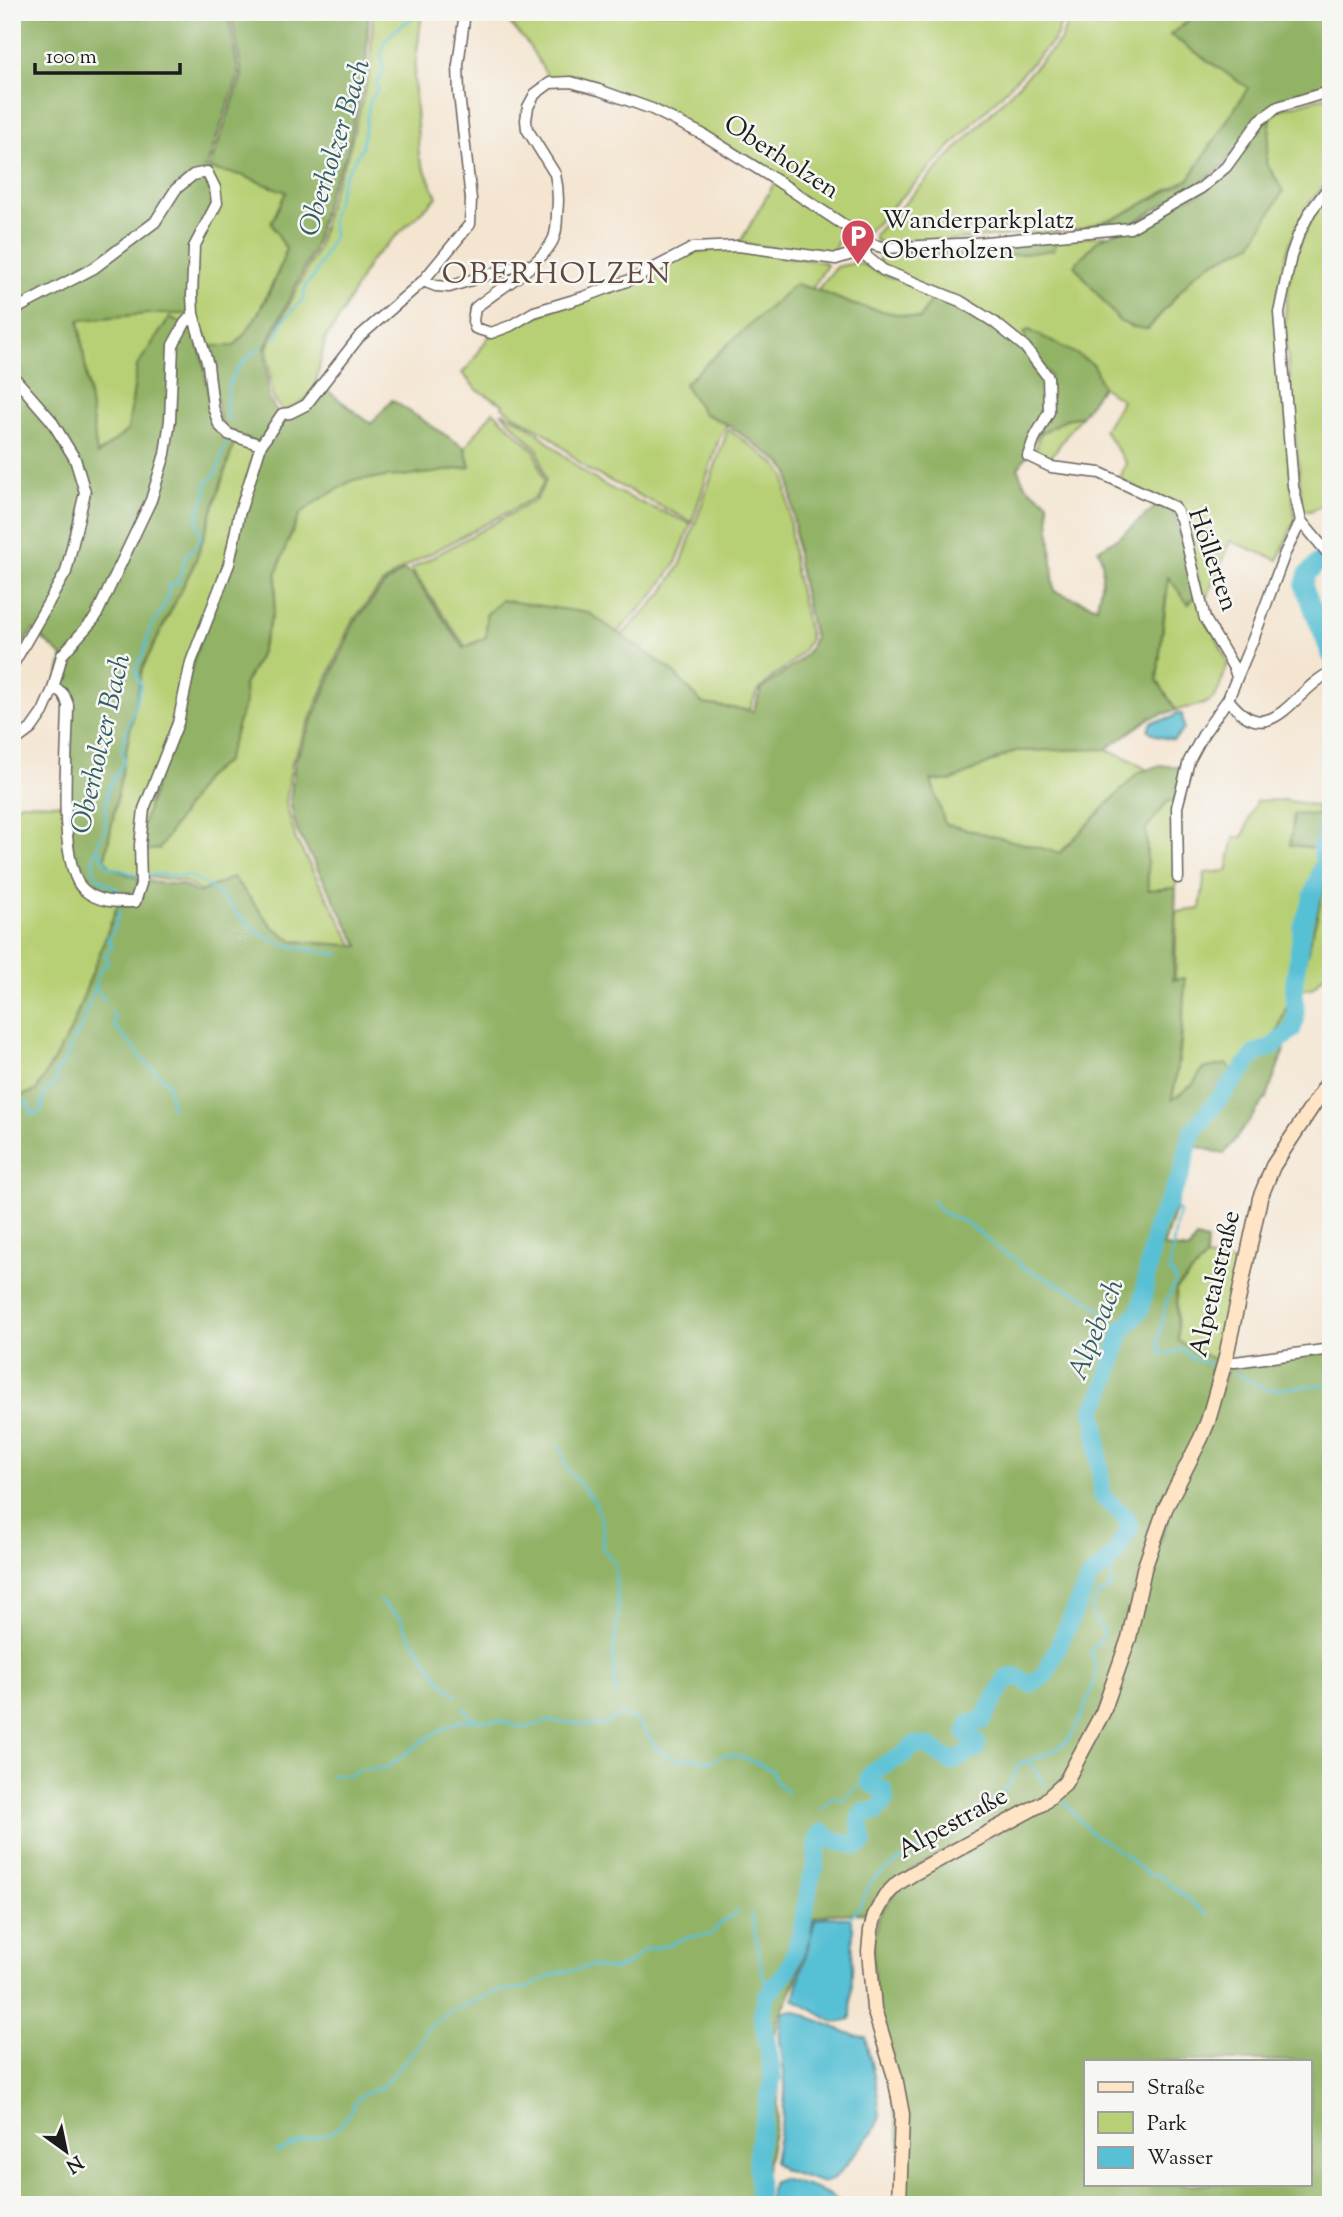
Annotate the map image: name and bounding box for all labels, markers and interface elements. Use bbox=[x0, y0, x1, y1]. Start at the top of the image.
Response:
scale bar bbox=[35, 32, 180, 76]
text: 100 m bbox=[46, 43, 97, 73]
water label: Oberholzer Bach bbox=[290, 54, 382, 242]
street label: Oberholzen bbox=[716, 107, 846, 209]
place label: Wanderparkplatz Oberholzen bbox=[882, 203, 1074, 270]
parking icon: Wanderparkplatz Oberholzen bbox=[839, 217, 877, 266]
district label: OBERHOLZEN bbox=[442, 254, 672, 297]
street label: Höllerten bbox=[1177, 503, 1247, 617]
water label: Oberholzer Bach bbox=[62, 650, 142, 838]
street label: Alpetalstraße bbox=[1181, 1207, 1251, 1361]
water label: Alpebach bbox=[1059, 1273, 1136, 1387]
street label: Alpestraße bbox=[891, 1778, 1015, 1870]
legend bbox=[1084, 2060, 1312, 2186]
text: Straße bbox=[1147, 2074, 1205, 2104]
text: Park bbox=[1147, 2110, 1188, 2140]
north arrow bbox=[32, 2116, 102, 2186]
text: Wasser bbox=[1147, 2144, 1213, 2174]
text: N bbox=[60, 2148, 88, 2179]

